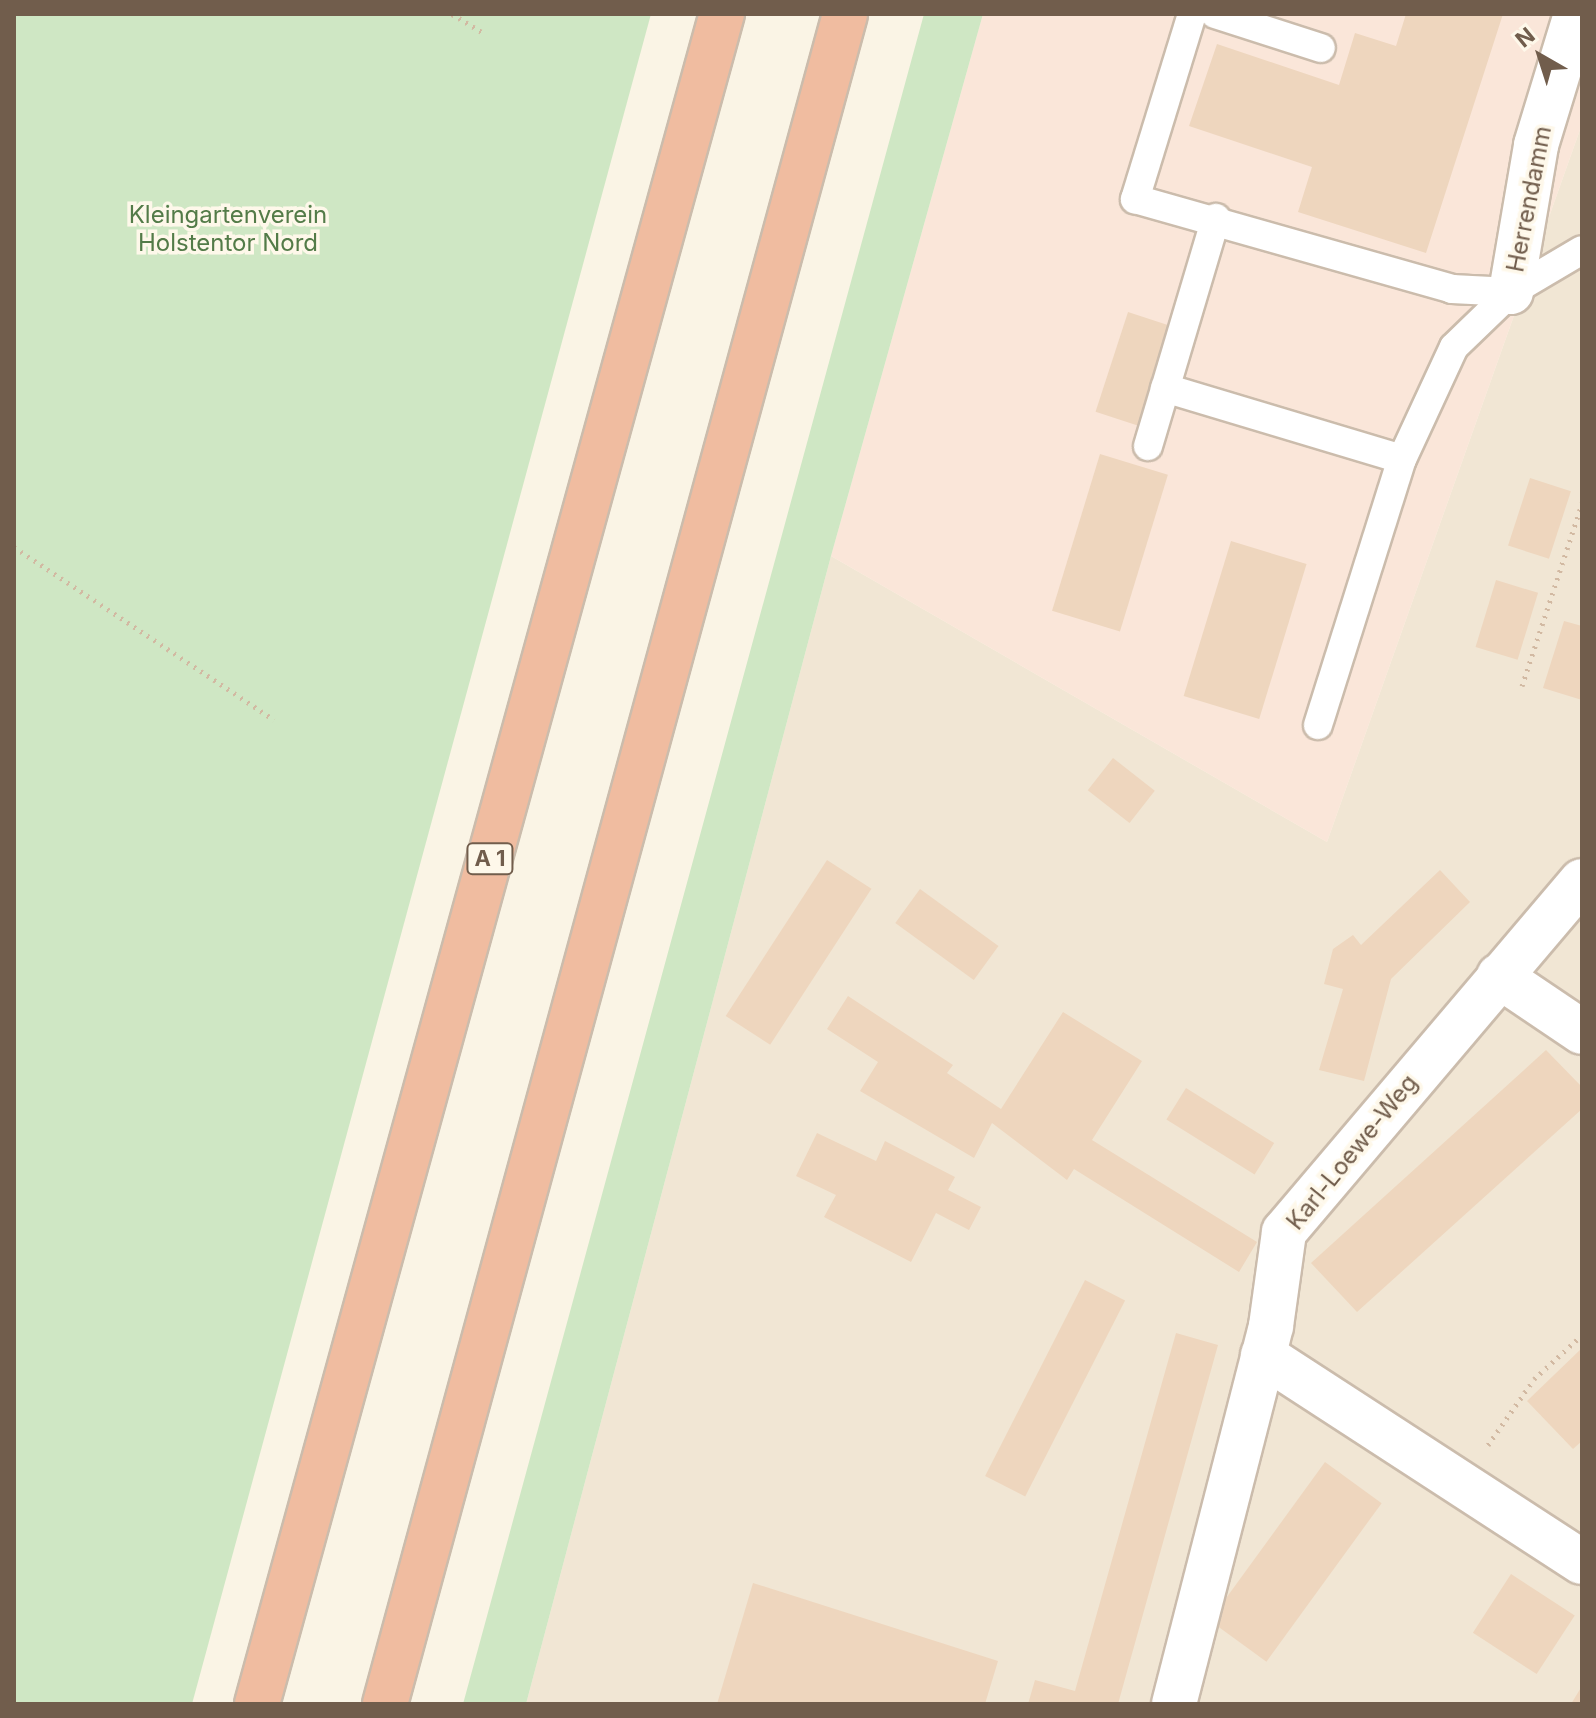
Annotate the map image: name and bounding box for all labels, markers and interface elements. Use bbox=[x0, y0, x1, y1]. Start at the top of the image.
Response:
north arrow bbox=[1500, 16, 1580, 96]
text: N bbox=[1510, 22, 1540, 53]
street label: Herrendamm bbox=[1501, 123, 1557, 275]
park label: Kleingartenverein Holstentor Nord bbox=[129, 201, 327, 257]
road number: A 1 bbox=[466, 841, 514, 877]
street label: Karl-Loewe-Weg bbox=[1281, 1069, 1423, 1235]

